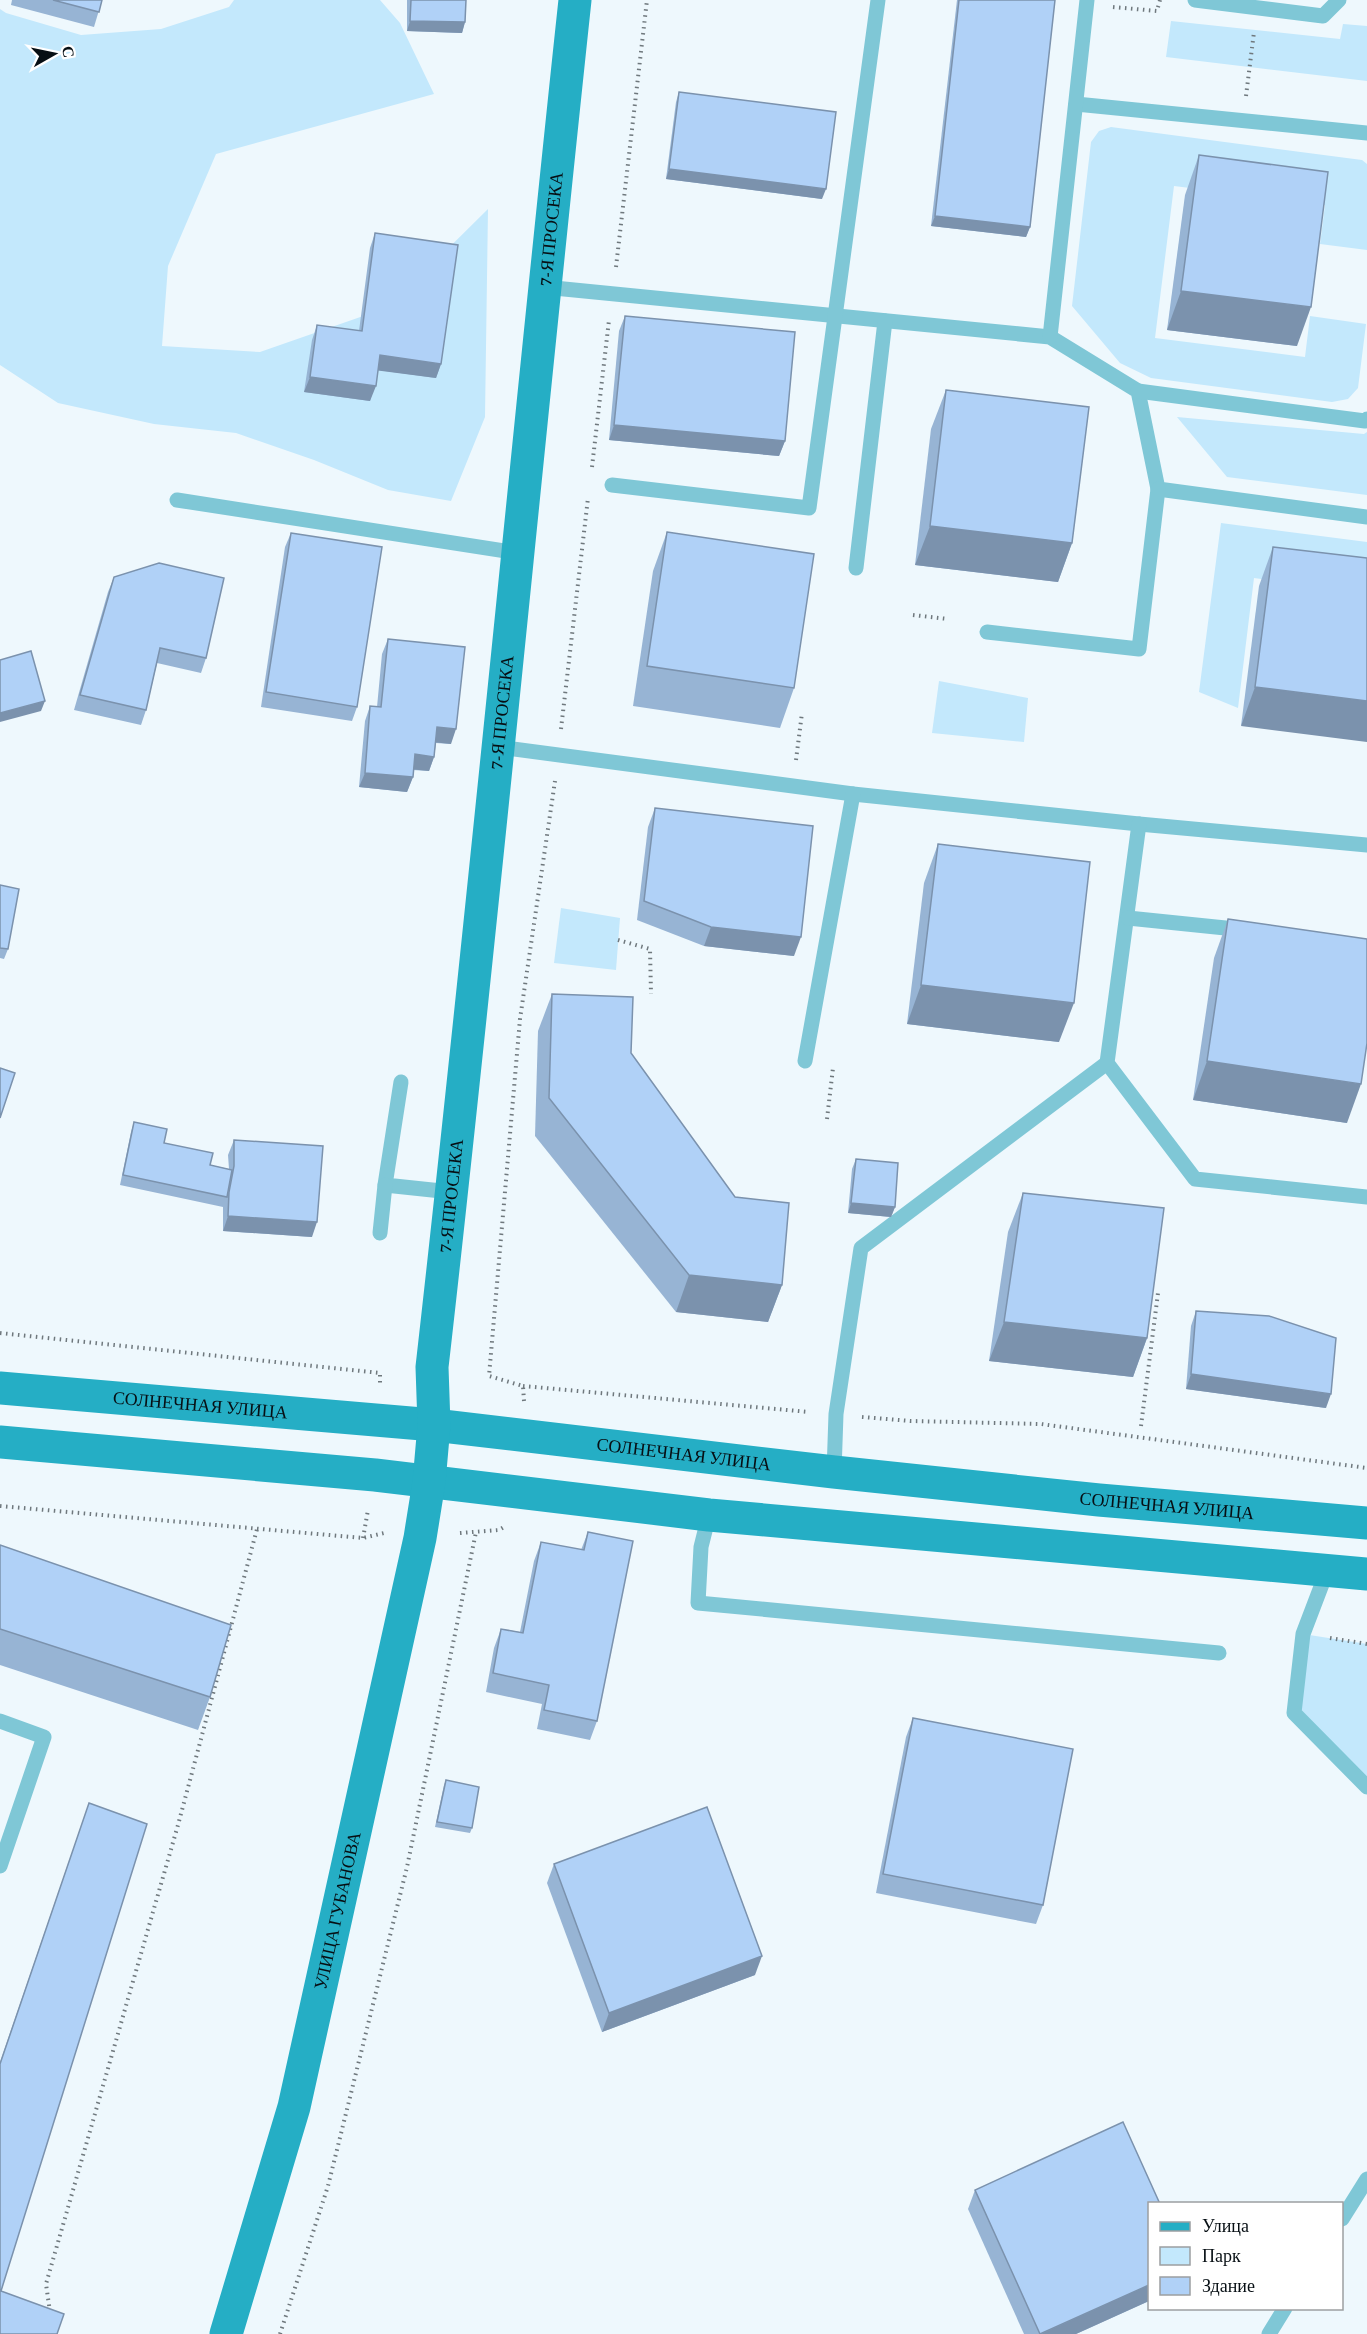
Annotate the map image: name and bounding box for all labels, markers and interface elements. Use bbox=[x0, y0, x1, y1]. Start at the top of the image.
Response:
north arrow bbox=[24, 24, 84, 84]
text: С bbox=[59, 45, 78, 59]
street label: 7-Я ПРОСЕКА bbox=[535, 171, 567, 287]
street label: 7-Я ПРОСЕКА bbox=[486, 655, 517, 770]
street label: 7-Я ПРОСЕКА bbox=[435, 1138, 467, 1254]
street label: СОЛНЕЧНАЯ УЛИЦА bbox=[112, 1388, 288, 1422]
street label: СОЛНЕЧНАЯ УЛИЦА bbox=[595, 1434, 772, 1475]
street label: СОЛНЕЧНАЯ УЛИЦА bbox=[1079, 1488, 1255, 1523]
street label: УЛИЦА ГУБАНОВА bbox=[310, 1830, 365, 1992]
legend bbox=[1148, 2202, 1343, 2310]
text: Улица bbox=[1202, 2216, 1249, 2236]
text: Парк bbox=[1202, 2246, 1241, 2266]
text: Здание bbox=[1202, 2276, 1255, 2296]

